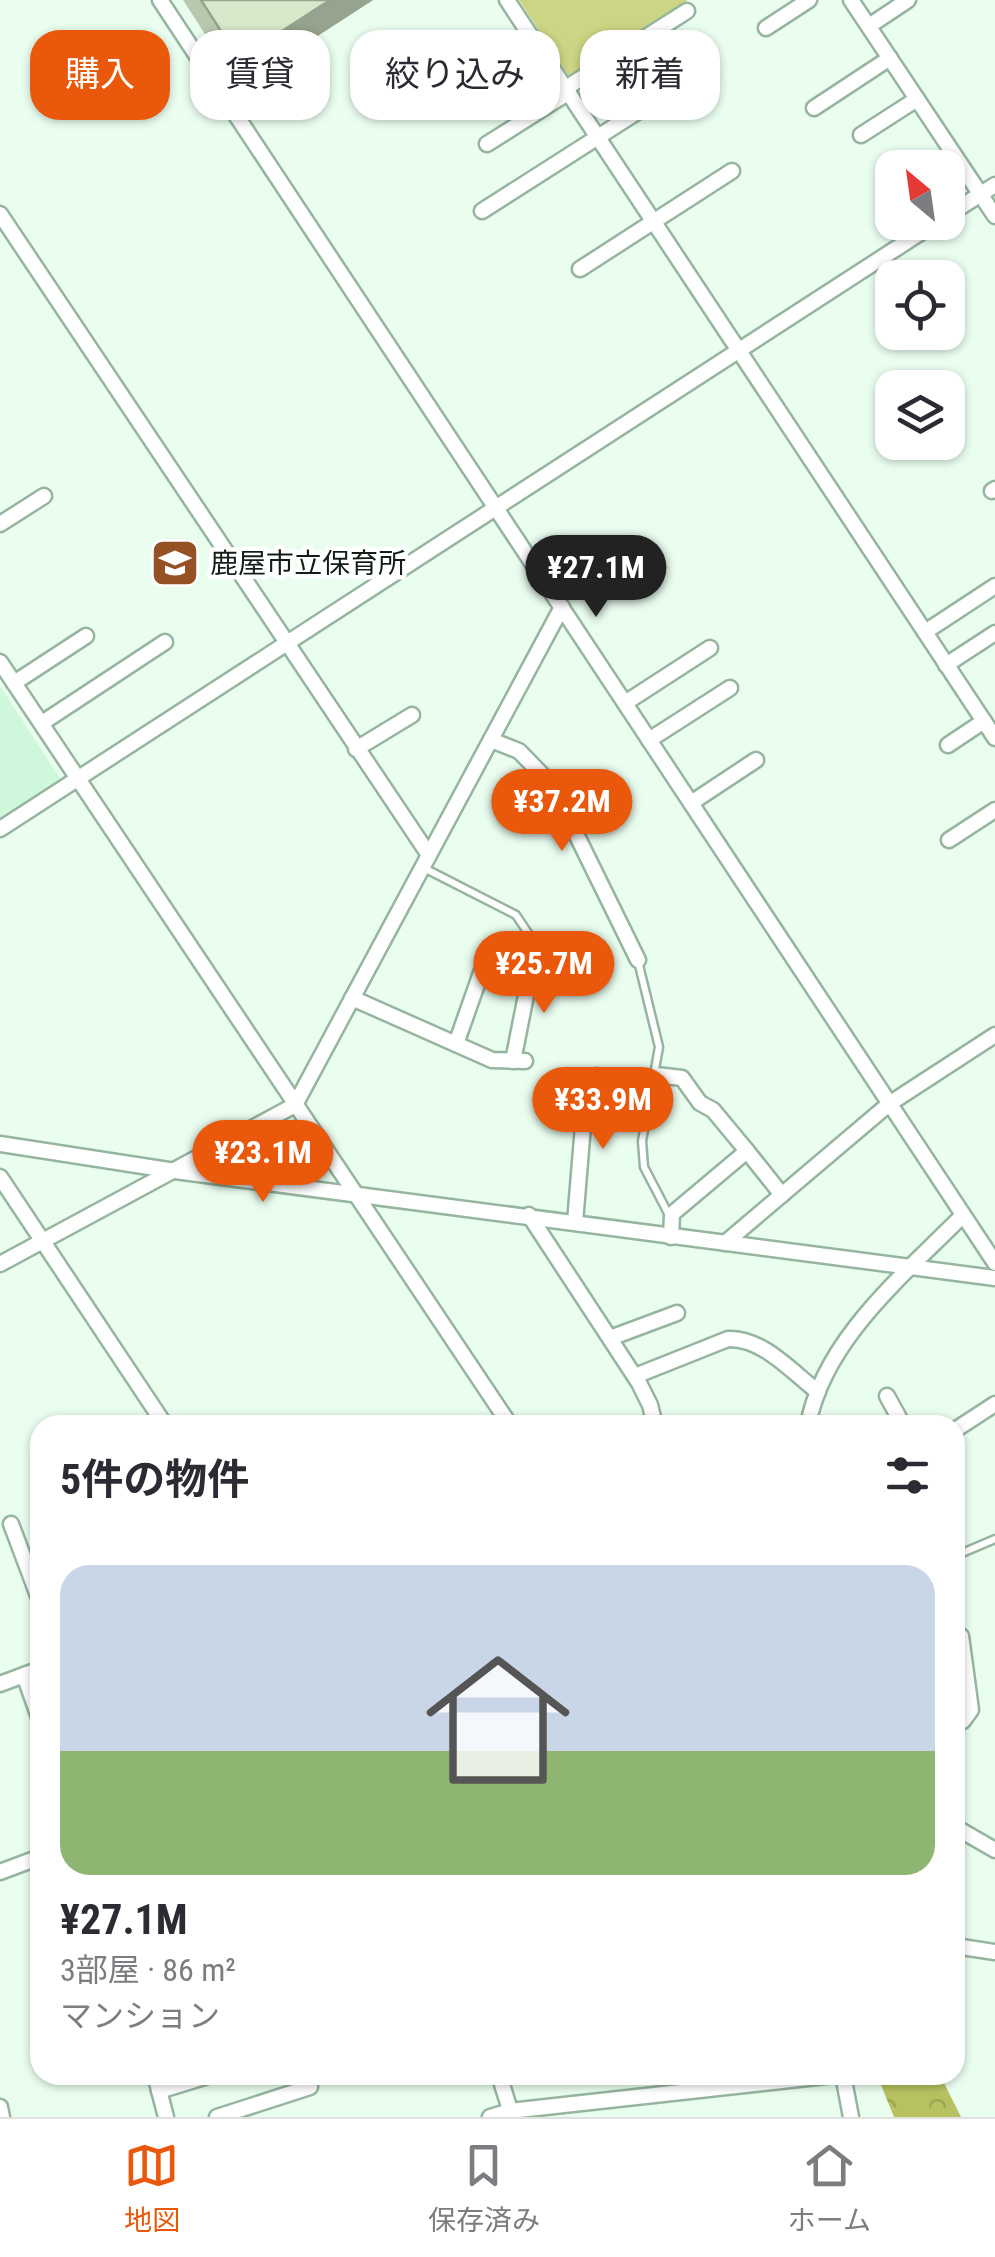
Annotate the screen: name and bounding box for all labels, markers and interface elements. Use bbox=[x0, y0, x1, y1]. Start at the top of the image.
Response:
chip: 購入 bbox=[30, 30, 170, 120]
chip: 賃貸 bbox=[190, 30, 330, 120]
chip: 絞り込み bbox=[350, 30, 560, 120]
chip: 新着 bbox=[580, 30, 720, 120]
north arrow bbox=[875, 150, 965, 240]
map controls bbox=[875, 150, 965, 460]
button: locate bbox=[875, 260, 965, 350]
button: layers bbox=[875, 370, 965, 460]
pin: ¥27.1M bbox=[515, 535, 677, 620]
school or university icon: 鹿屋市立保育所 bbox=[149, 537, 201, 589]
place label: 鹿屋市立保育所 bbox=[210, 547, 406, 580]
text: ¥27.1M bbox=[547, 548, 645, 586]
pin: ¥37.2M bbox=[481, 769, 643, 854]
text: ¥37.2M bbox=[513, 782, 611, 820]
pin: ¥25.7M bbox=[463, 931, 625, 1016]
text: ¥25.7M bbox=[495, 944, 593, 982]
pin: ¥33.9M bbox=[522, 1067, 684, 1152]
text: ¥33.9M bbox=[554, 1080, 652, 1118]
pin: ¥23.1M bbox=[182, 1120, 344, 1205]
text: ¥23.1M bbox=[214, 1133, 312, 1171]
icon: filters bbox=[880, 1448, 935, 1503]
text: 5件の物件 bbox=[60, 1455, 249, 1504]
icon: home bbox=[408, 1630, 588, 1810]
text: ¥27.1M bbox=[60, 1895, 188, 1944]
text: 3部屋 · 86 m² bbox=[60, 1951, 236, 1989]
text: マンション bbox=[60, 1997, 220, 2035]
tab: 地図 bbox=[124, 2138, 180, 2238]
tab: 保存済み bbox=[428, 2138, 540, 2238]
tab: ホーム bbox=[788, 2138, 871, 2238]

